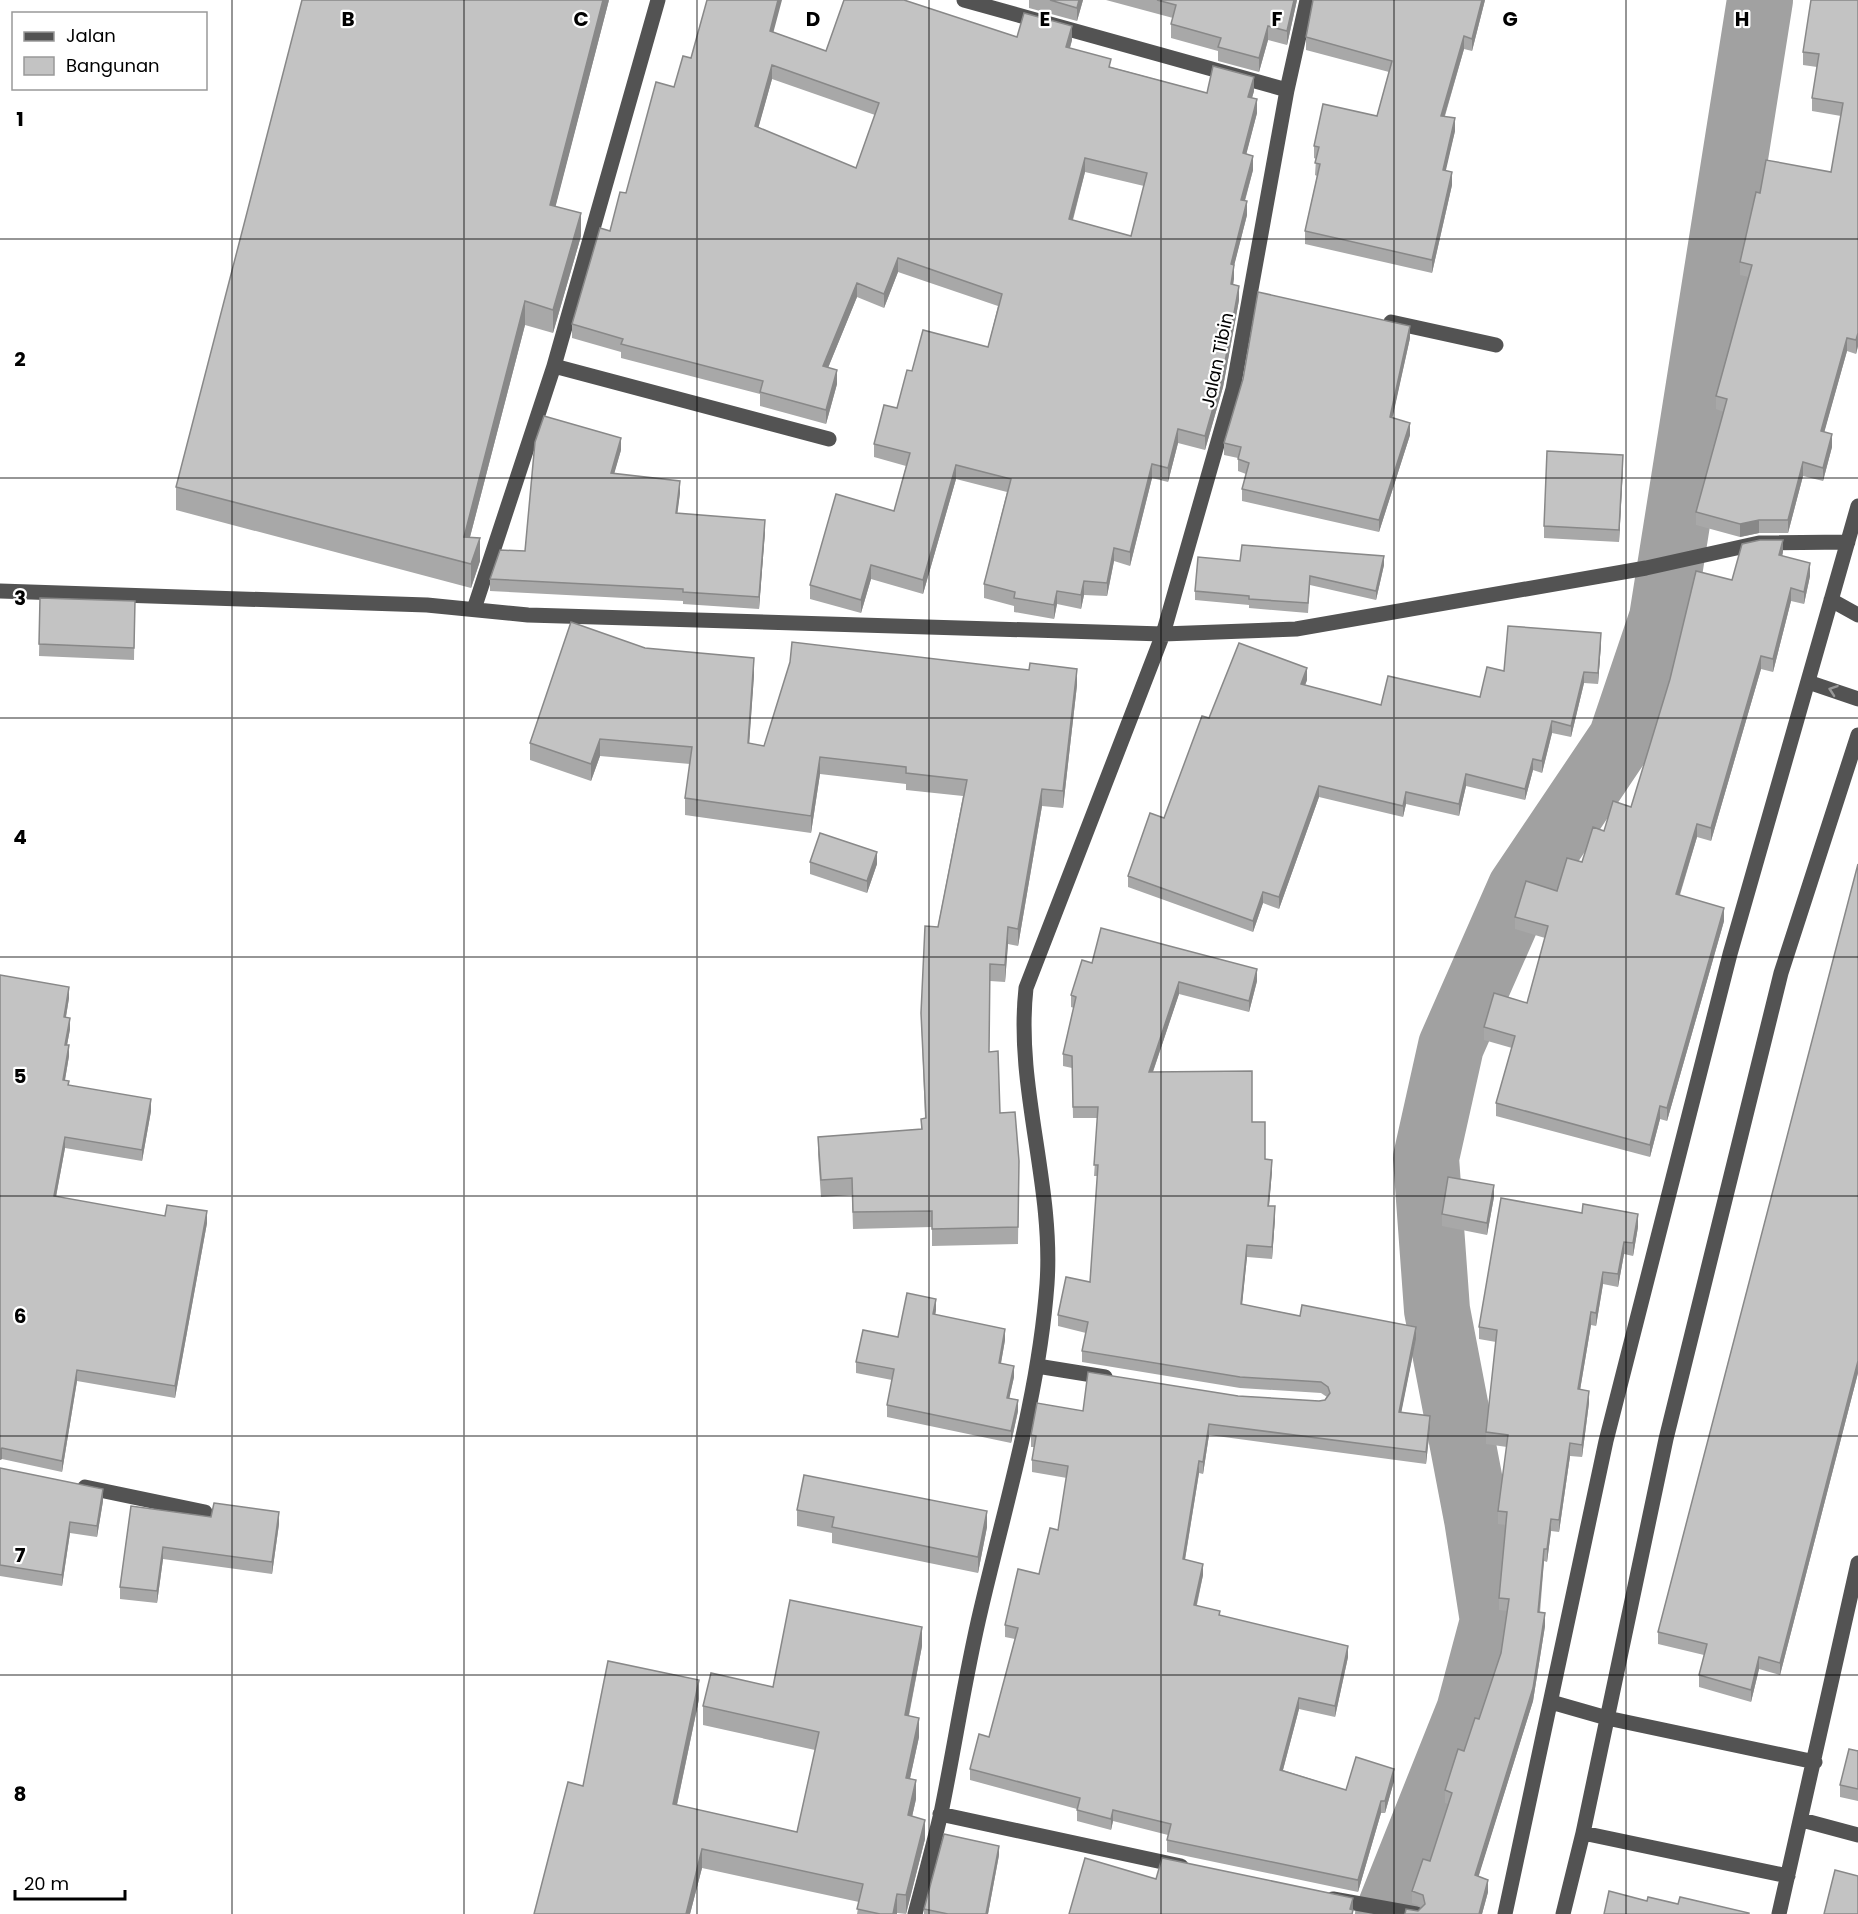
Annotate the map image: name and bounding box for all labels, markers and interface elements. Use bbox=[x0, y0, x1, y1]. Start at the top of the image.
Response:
text: B bbox=[341, 5, 355, 33]
text: C bbox=[573, 5, 589, 33]
text: D bbox=[806, 5, 820, 33]
text: E bbox=[1040, 5, 1050, 33]
text: F bbox=[1272, 5, 1283, 33]
text: G bbox=[1502, 5, 1518, 33]
text: H bbox=[1735, 5, 1749, 33]
legend bbox=[12, 12, 207, 90]
text: Jalan bbox=[66, 23, 116, 48]
text: Bangunan bbox=[66, 53, 160, 78]
text: 1 bbox=[16, 105, 24, 133]
street label: Jalan Tibin bbox=[1195, 310, 1239, 410]
text: 2 bbox=[14, 345, 26, 373]
text: 3 bbox=[14, 584, 26, 612]
one-way arrow bbox=[1828, 685, 1839, 698]
text: 4 bbox=[13, 823, 27, 851]
text: 5 bbox=[14, 1062, 27, 1090]
text: 6 bbox=[14, 1302, 26, 1330]
text: 7 bbox=[15, 1541, 26, 1569]
text: 8 bbox=[14, 1780, 26, 1808]
scale bar bbox=[15, 1863, 124, 1901]
text: 20 m bbox=[24, 1871, 69, 1896]

